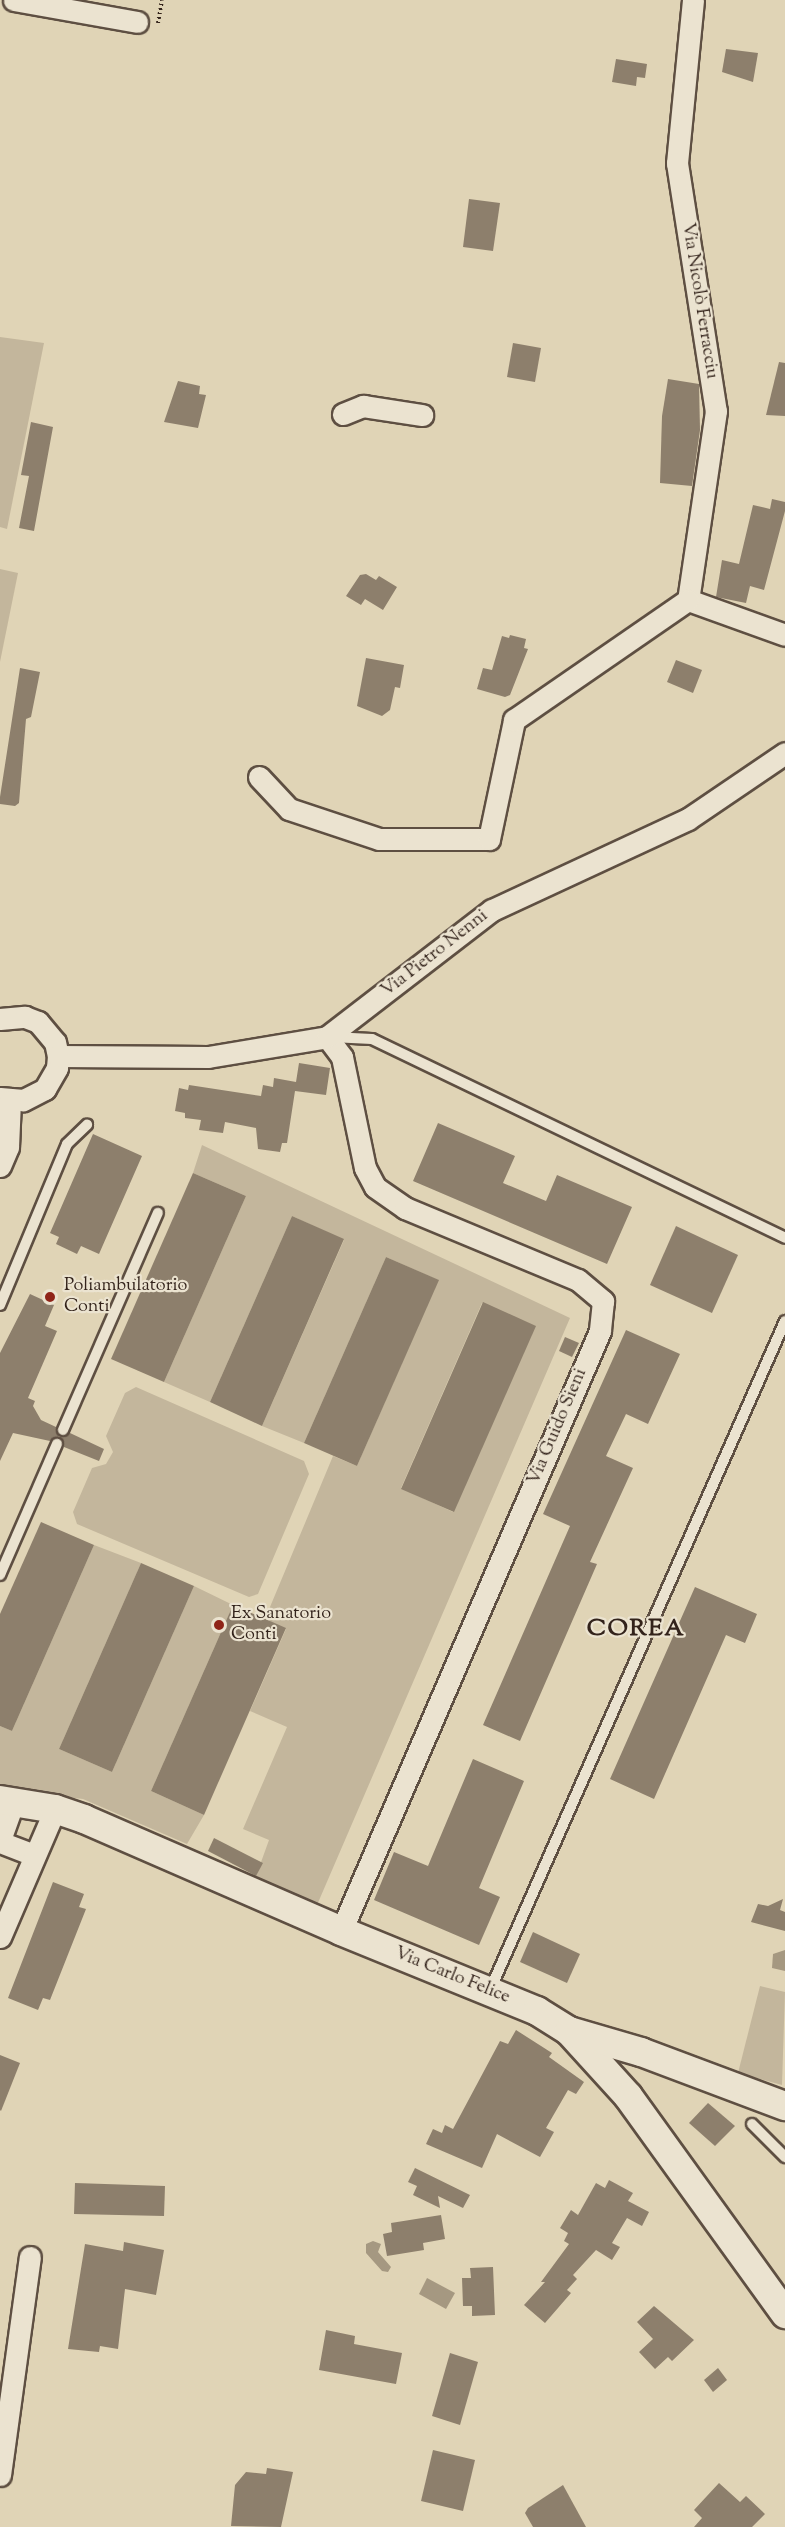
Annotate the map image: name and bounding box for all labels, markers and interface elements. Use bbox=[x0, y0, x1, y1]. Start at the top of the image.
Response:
street label: Via Nicolò Ferracciu bbox=[676, 221, 722, 381]
street label: Via Pietro Nenni bbox=[377, 906, 493, 1002]
place label: Poliambulatorio Conti bbox=[64, 1276, 187, 1318]
marker: Poliambulatorio Conti bbox=[41, 1288, 59, 1306]
street label: Via Guido Sieni bbox=[524, 1366, 592, 1488]
place label: Ex Sanatorio Conti bbox=[231, 1604, 331, 1646]
district label: COREA bbox=[587, 1616, 685, 1644]
marker: Ex Sanatorio Conti bbox=[212, 1618, 226, 1632]
street label: Via Carlo Felice bbox=[391, 1943, 513, 2009]

